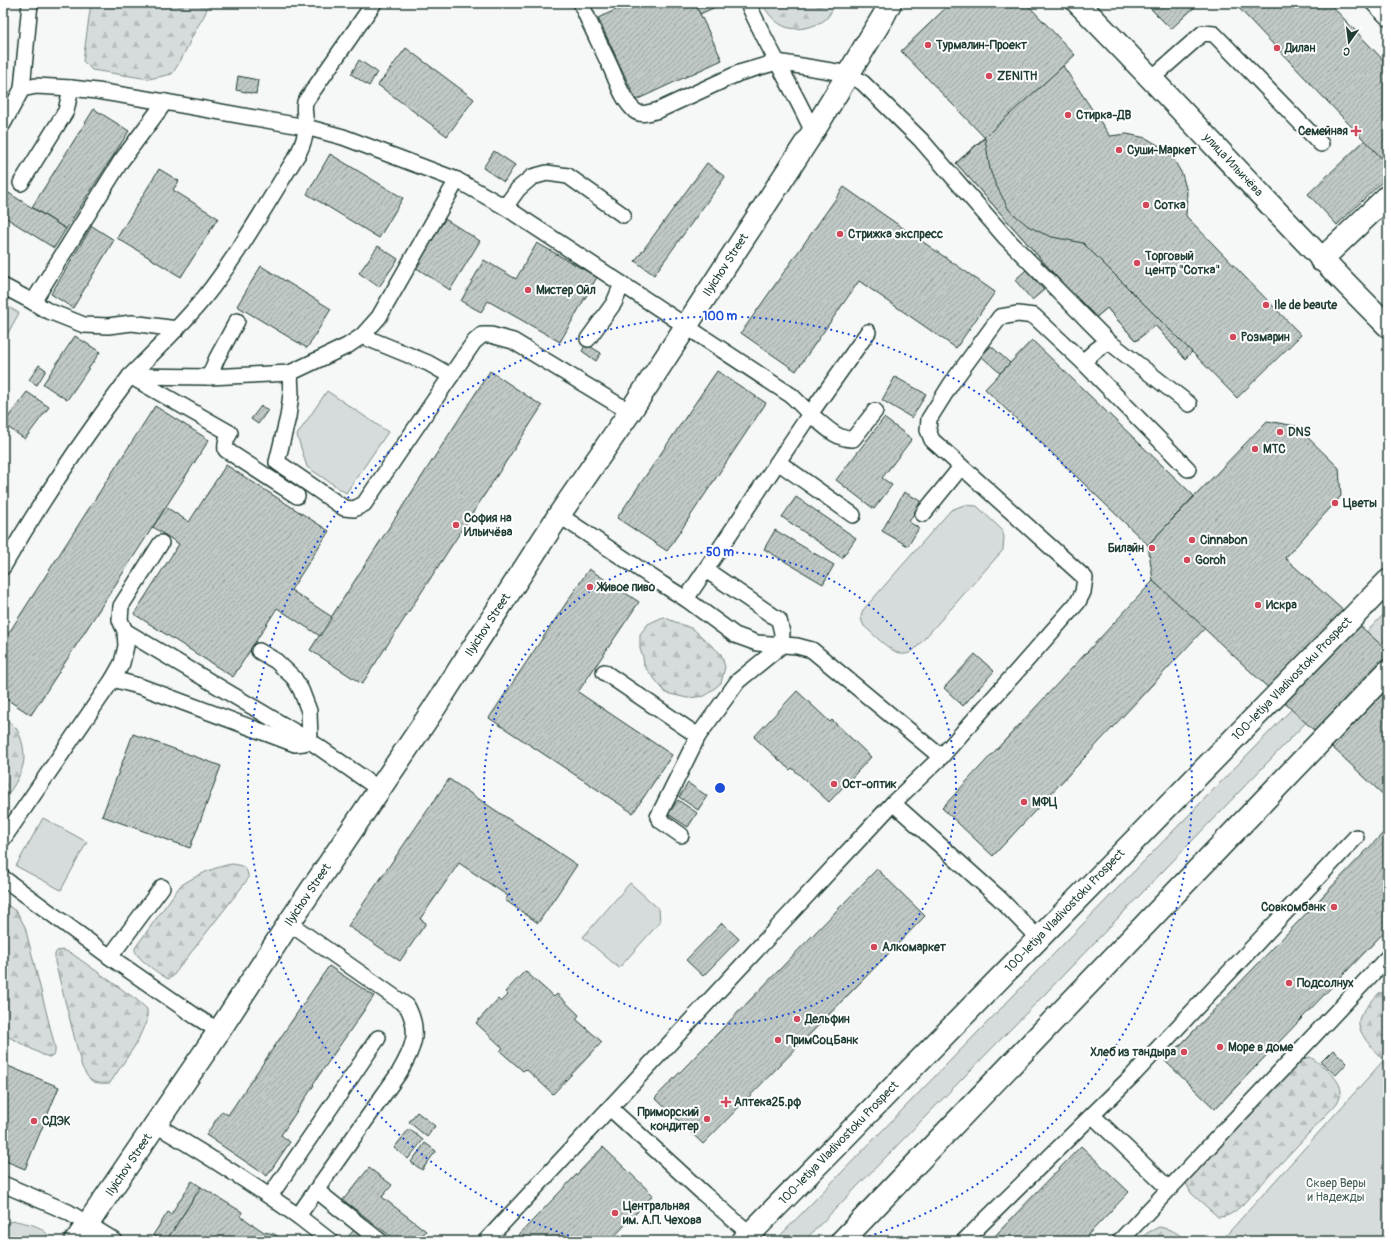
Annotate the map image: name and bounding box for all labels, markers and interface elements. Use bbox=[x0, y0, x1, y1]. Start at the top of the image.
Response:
north arrow bbox=[1329, 22, 1369, 62]
place label: Турмалин-Проект bbox=[935, 38, 1028, 53]
marker: Турмалин-Проект bbox=[923, 40, 933, 50]
place label: Дилан bbox=[1284, 41, 1315, 56]
marker: Дилан bbox=[1272, 43, 1282, 53]
text: С bbox=[1342, 44, 1352, 58]
place label: ZENITH bbox=[997, 69, 1038, 84]
marker: ZENITH bbox=[984, 71, 994, 81]
place label: Стирка-ДВ bbox=[1076, 108, 1132, 123]
marker: Стирка-ДВ bbox=[1063, 110, 1073, 120]
place label: Семейная bbox=[1298, 124, 1348, 139]
marker: Семейная bbox=[1351, 126, 1361, 136]
street label: улица Ильичёва bbox=[1199, 130, 1266, 200]
place label: Суши-Маркет bbox=[1127, 143, 1197, 158]
marker: Суши-Маркет bbox=[1114, 145, 1124, 155]
place label: Сотка bbox=[1154, 198, 1186, 213]
marker: Сотка bbox=[1141, 200, 1151, 210]
place label: Стрижка экспресс bbox=[848, 227, 943, 242]
marker: Стрижка экспресс bbox=[835, 229, 845, 239]
street label: Ilyichov Street bbox=[700, 230, 752, 299]
place label: Торговый центр "Сотка" bbox=[1144, 249, 1220, 278]
marker: Торговый центр "Сотка" bbox=[1132, 258, 1142, 268]
place label: Мистер Ойл bbox=[536, 283, 596, 298]
marker: Мистер Ойл bbox=[523, 285, 533, 295]
place label: Ile de beaute bbox=[1274, 298, 1338, 313]
marker: Ile de beaute bbox=[1261, 300, 1271, 310]
text: 100 m bbox=[703, 309, 738, 324]
place label: Розмарин bbox=[1241, 330, 1290, 345]
marker: Розмарин bbox=[1228, 332, 1238, 342]
place label: DNS bbox=[1288, 425, 1311, 440]
marker: DNS bbox=[1275, 427, 1285, 437]
place label: МТС bbox=[1263, 442, 1286, 457]
marker: МТС bbox=[1250, 444, 1260, 454]
place label: Цветы bbox=[1343, 496, 1377, 511]
marker: Цветы bbox=[1330, 498, 1340, 508]
place label: София на Ильичёва bbox=[464, 511, 513, 540]
marker: София на Ильичёва bbox=[451, 520, 461, 530]
place label: Cinnabon bbox=[1200, 533, 1248, 548]
marker: Cinnabon bbox=[1187, 535, 1197, 545]
place label: Билайн bbox=[1108, 541, 1144, 556]
marker: Билайн bbox=[1147, 543, 1157, 553]
text: 50 m bbox=[706, 545, 734, 560]
place label: Goroh bbox=[1195, 553, 1226, 568]
marker: Goroh bbox=[1182, 555, 1192, 565]
place label: Живое пиво bbox=[596, 580, 656, 595]
marker: Живое пиво bbox=[585, 582, 595, 592]
street label: Ilyichov Street bbox=[462, 590, 514, 659]
place label: Искра bbox=[1266, 598, 1297, 613]
marker: Искра bbox=[1253, 600, 1263, 610]
street label: 100-letiya Vladivostoku Prospect bbox=[1229, 614, 1355, 744]
place label: Ост-оптик bbox=[842, 777, 898, 792]
marker: Ост-оптик bbox=[829, 779, 839, 789]
centre of rings bbox=[713, 781, 727, 795]
place label: МФЦ bbox=[1032, 795, 1058, 810]
marker: МФЦ bbox=[1019, 797, 1029, 807]
street label: 100-letiya Vladivostoku Prospect bbox=[1002, 846, 1128, 976]
street label: Ilyichov Street bbox=[282, 861, 335, 929]
place label: Совкомбанк bbox=[1261, 900, 1327, 915]
marker: Совкомбанк bbox=[1329, 902, 1339, 912]
place label: Алкомаркет bbox=[882, 940, 947, 955]
marker: Алкомаркет bbox=[869, 942, 879, 952]
place label: Подсолнух bbox=[1297, 976, 1354, 991]
marker: Подсолнух bbox=[1284, 978, 1294, 988]
place label: Дельфин bbox=[804, 1012, 850, 1027]
marker: Дельфин bbox=[792, 1014, 802, 1024]
place label: ПримСоцБанк bbox=[786, 1033, 859, 1048]
marker: ПримСоцБанк bbox=[773, 1035, 783, 1045]
place label: Море в доме bbox=[1228, 1040, 1294, 1055]
marker: Море в доме bbox=[1215, 1042, 1225, 1052]
place label: Хлеб из тандыра bbox=[1090, 1045, 1176, 1060]
marker: Хлеб из тандыра bbox=[1179, 1047, 1189, 1057]
street label: 100-letiya Vladivostoku Prospect bbox=[776, 1078, 902, 1208]
place label: Аптека25.рф bbox=[734, 1095, 802, 1110]
marker: Аптека25.рф bbox=[721, 1097, 731, 1107]
place label: Приморский кондитер bbox=[637, 1105, 699, 1134]
place label: СДЭК bbox=[42, 1114, 71, 1129]
marker: Приморский кондитер bbox=[702, 1114, 712, 1124]
marker: СДЭК bbox=[29, 1116, 39, 1126]
street label: Ilyichov Street bbox=[103, 1131, 156, 1199]
park label: Сквер Веры и Надежды bbox=[1306, 1176, 1366, 1205]
place label: Центральная им. А.П. Чехова bbox=[622, 1199, 702, 1228]
marker: Центральная им. А.П. Чехова bbox=[610, 1208, 620, 1218]

